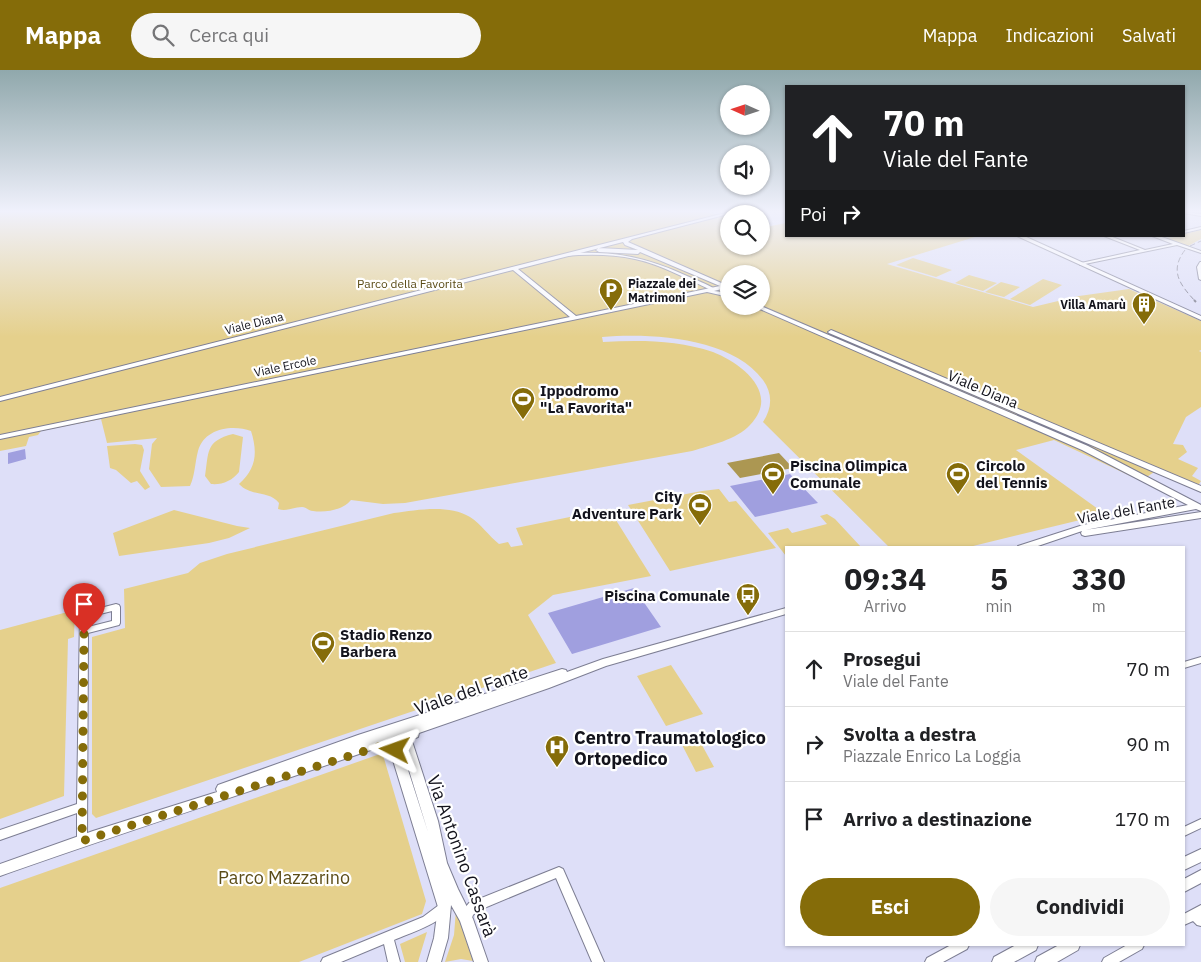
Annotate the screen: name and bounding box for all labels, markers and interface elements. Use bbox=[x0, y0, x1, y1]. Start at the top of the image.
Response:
search box bbox=[131, 13, 481, 58]
text: Mappa bbox=[25, 19, 101, 51]
icon: search bbox=[149, 21, 177, 49]
text: Cerca qui bbox=[189, 23, 269, 47]
text: Mappa bbox=[923, 24, 977, 47]
text: Indicazioni bbox=[1005, 24, 1094, 47]
text: Salvati bbox=[1122, 24, 1176, 47]
north arrow bbox=[720, 85, 770, 135]
map controls bbox=[720, 85, 770, 315]
text: 70 m bbox=[883, 100, 965, 146]
icon: ahead bbox=[800, 105, 865, 170]
text: Viale del Fante bbox=[883, 144, 1028, 173]
button: sound bbox=[720, 145, 770, 195]
icon: right bbox=[837, 200, 865, 228]
text: Poi bbox=[800, 202, 827, 226]
button: search bbox=[720, 205, 770, 255]
button: layers bbox=[720, 265, 770, 315]
park label: Parco della Favorita bbox=[357, 276, 463, 291]
place label: Piazzale dei Matrimoni bbox=[628, 276, 696, 305]
parking icon: Piazzale dei Matrimoni bbox=[598, 277, 624, 311]
building icon: Villa Amarù bbox=[1131, 291, 1157, 325]
place label: Villa Amarù bbox=[1060, 297, 1126, 312]
street label: Viale Diana bbox=[223, 308, 286, 338]
street label: Viale Ercole bbox=[252, 352, 318, 380]
street label: Viale Diana bbox=[945, 366, 1021, 412]
place label: Ippodromo "La Favorita" bbox=[540, 381, 632, 417]
sports icon: Ippodromo "La Favorita" bbox=[510, 386, 536, 420]
place label: Piscina Olimpica Comunale bbox=[790, 456, 908, 492]
place label: Circolo del Tennis bbox=[976, 456, 1048, 492]
sports icon: Piscina Olimpica Comunale bbox=[760, 461, 786, 495]
sports icon: Circolo del Tennis bbox=[945, 461, 971, 495]
place label: City Adventure Park bbox=[572, 487, 682, 523]
sports icon: City Adventure Park bbox=[687, 492, 713, 526]
street label: Viale del Fante bbox=[1076, 492, 1176, 528]
text: 09:34 bbox=[844, 559, 926, 598]
text: 5 bbox=[990, 559, 1008, 598]
text: 330 bbox=[1072, 559, 1126, 598]
bus stop icon: Piscina Comunale bbox=[735, 582, 761, 616]
pin bbox=[63, 583, 105, 634]
place label: Piscina Comunale bbox=[604, 586, 730, 605]
icon: arrive bbox=[70, 590, 98, 618]
text: Arrivo bbox=[864, 596, 907, 616]
text: min bbox=[985, 596, 1012, 616]
text: m bbox=[1092, 596, 1106, 616]
place label: Stadio Renzo Barbera bbox=[340, 625, 432, 661]
sports icon: Stadio Renzo Barbera bbox=[310, 630, 336, 664]
text: Prosegui bbox=[843, 647, 921, 671]
icon: ahead bbox=[800, 655, 828, 683]
text: 70 m bbox=[1126, 657, 1170, 681]
street label: Viale del Fante bbox=[411, 660, 531, 720]
text: Viale del Fante bbox=[843, 671, 949, 691]
text: Svolta a destra bbox=[843, 722, 976, 746]
position arrow bbox=[368, 723, 420, 775]
place label: Centro Traumatologico Ortopedico bbox=[574, 726, 766, 770]
icon: right bbox=[800, 730, 828, 758]
text: 90 m bbox=[1126, 732, 1170, 756]
hospital icon: Centro Traumatologico Ortopedico bbox=[544, 734, 570, 768]
text: Piazzale Enrico La Loggia bbox=[843, 746, 1021, 766]
street label: Via Antonino Cassarà bbox=[422, 772, 502, 940]
icon: arrive bbox=[800, 805, 828, 833]
text: Arrivo a destinazione bbox=[843, 807, 1032, 831]
text: 170 m bbox=[1115, 807, 1170, 831]
park label: Parco Mazzarino bbox=[218, 866, 350, 889]
button: Esci bbox=[800, 878, 980, 936]
button: Condividi bbox=[990, 878, 1170, 936]

